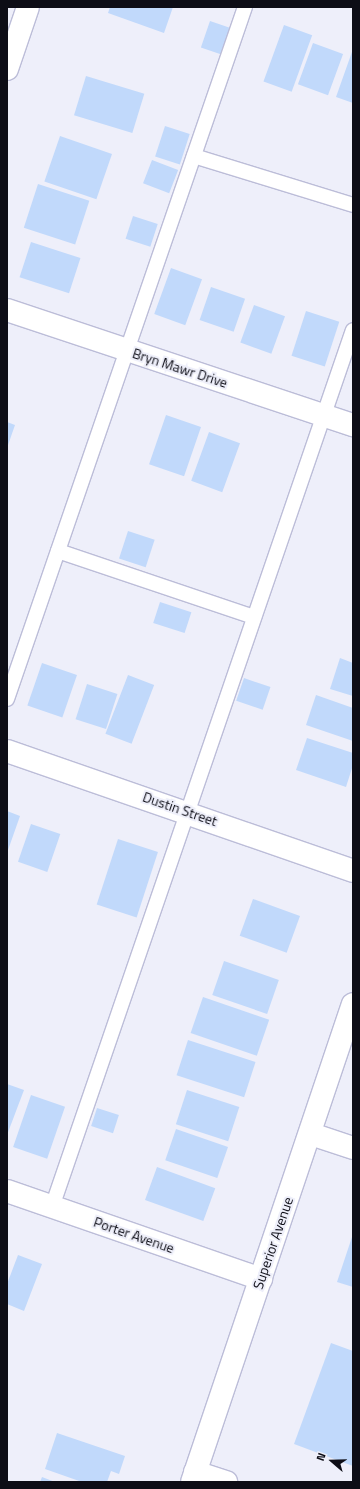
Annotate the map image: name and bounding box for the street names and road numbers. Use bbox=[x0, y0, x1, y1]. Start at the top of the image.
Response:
street label: Bryn Mawr Drive bbox=[130, 345, 230, 391]
street label: Dustin Street bbox=[141, 788, 219, 830]
street label: Superior Avenue bbox=[249, 1195, 297, 1291]
street label: Porter Avenue bbox=[91, 1213, 177, 1257]

